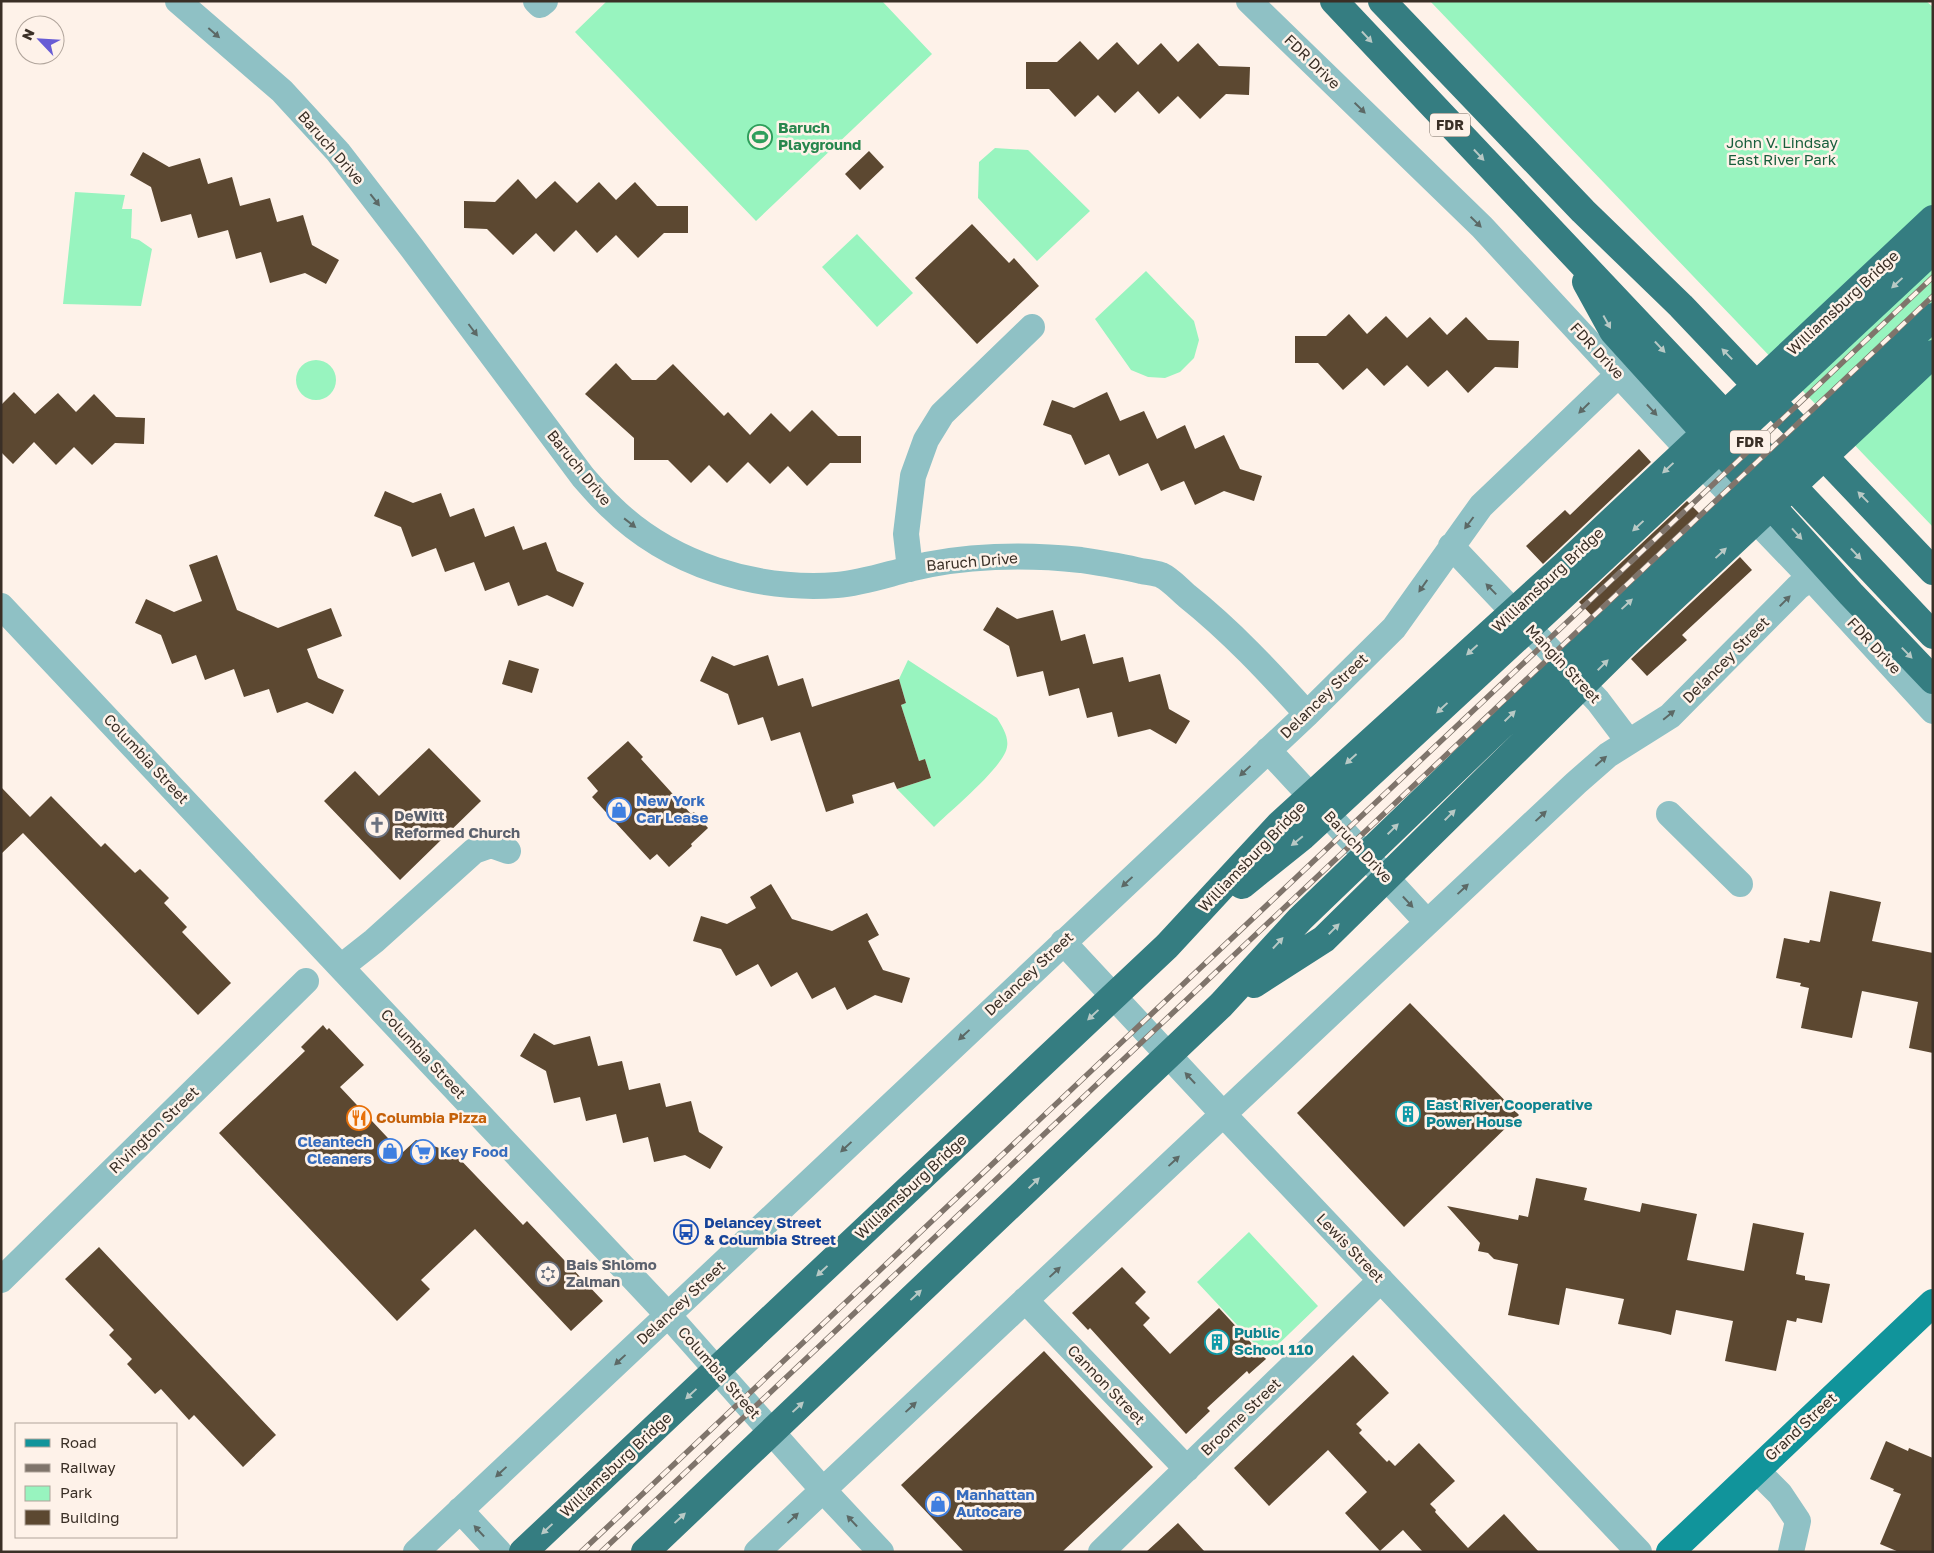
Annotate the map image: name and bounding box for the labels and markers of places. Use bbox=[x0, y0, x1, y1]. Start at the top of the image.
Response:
place label: Baruch Playground bbox=[778, 118, 861, 153]
sports icon: Baruch Playground bbox=[747, 124, 773, 150]
place label: New York Car Lease bbox=[636, 791, 708, 826]
shop icon: New York Car Lease bbox=[606, 797, 632, 823]
place label: DeWitt Reformed Church bbox=[394, 806, 520, 841]
church icon: DeWitt Reformed Church bbox=[364, 812, 390, 838]
place label: East River Cooperative Power House bbox=[1426, 1095, 1593, 1130]
building icon: East River Cooperative Power House bbox=[1395, 1101, 1421, 1127]
restaurant icon: Columbia Pizza bbox=[346, 1105, 372, 1131]
place label: Columbia Pizza bbox=[376, 1108, 487, 1126]
place label: Cleantech Cleaners bbox=[297, 1132, 372, 1167]
shop icon: Cleantech Cleaners bbox=[377, 1138, 403, 1164]
supermarket icon: Key Food bbox=[410, 1139, 436, 1165]
place label: Key Food bbox=[440, 1142, 508, 1160]
place label: Delancey Street & Columbia Street bbox=[704, 1213, 836, 1248]
bus stop icon: Delancey Street & Columbia Street bbox=[673, 1219, 699, 1245]
place label: Bais Shlomo Zalman bbox=[566, 1255, 657, 1290]
synagogue icon: Bais Shlomo Zalman bbox=[535, 1261, 561, 1287]
place label: Public School 110 bbox=[1234, 1323, 1314, 1358]
building icon: Public School 110 bbox=[1204, 1329, 1230, 1355]
place label: Manhattan Autocare bbox=[956, 1485, 1035, 1520]
shop icon: Manhattan Autocare bbox=[925, 1491, 951, 1517]

